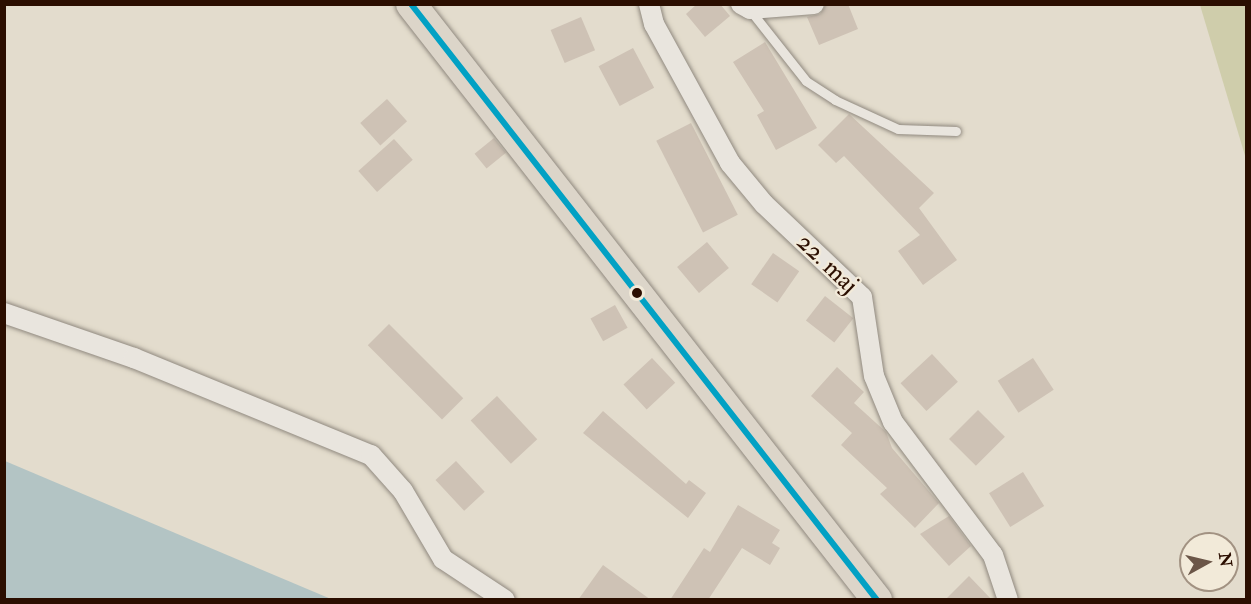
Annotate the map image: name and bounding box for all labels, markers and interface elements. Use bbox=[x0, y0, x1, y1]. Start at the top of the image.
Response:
street label: 22. maj bbox=[790, 227, 864, 301]
unlabelled marker bbox=[631, 287, 643, 299]
north arrow bbox=[1179, 532, 1239, 592]
text: N bbox=[1214, 551, 1236, 568]

